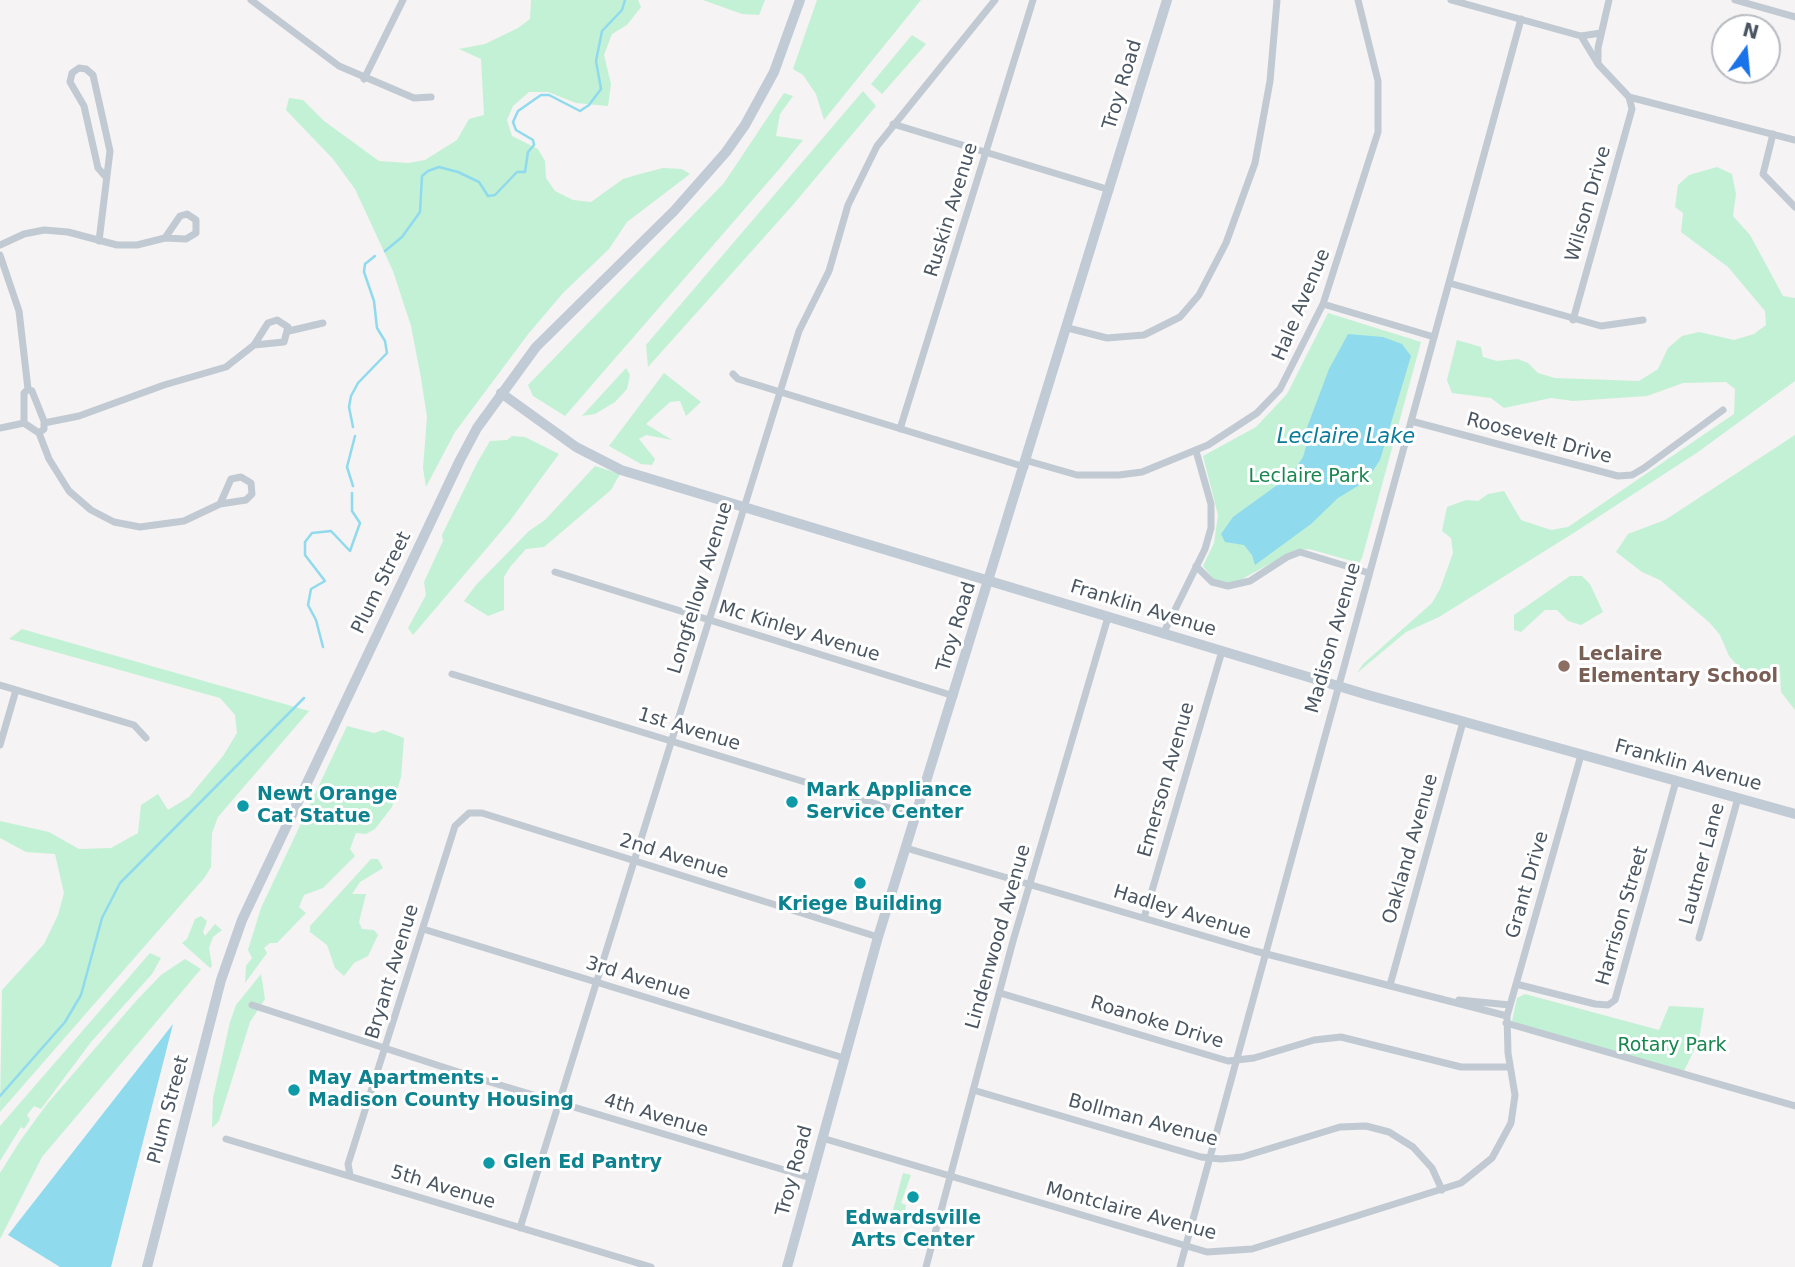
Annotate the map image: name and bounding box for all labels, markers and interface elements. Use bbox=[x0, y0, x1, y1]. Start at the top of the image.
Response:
north arrow bbox=[1711, 14, 1781, 84]
text: N bbox=[1740, 18, 1761, 43]
street label: Troy Road bbox=[1099, 37, 1147, 133]
street label: Ruskin Avenue bbox=[921, 140, 983, 280]
street label: Wilson Drive bbox=[1562, 144, 1616, 264]
street label: Hale Avenue bbox=[1268, 246, 1336, 364]
street label: Roosevelt Drive bbox=[1464, 409, 1614, 469]
water label: Leclaire Lake bbox=[1277, 425, 1415, 451]
park label: Leclaire Park bbox=[1249, 466, 1369, 488]
street label: Longfellow Avenue bbox=[664, 499, 738, 677]
street label: Plum Street bbox=[347, 528, 417, 638]
street label: Madison Avenue bbox=[1302, 560, 1366, 716]
street label: Franklin Avenue bbox=[1067, 576, 1219, 642]
street label: Troy Road bbox=[933, 579, 981, 675]
street label: Mc Kinley Avenue bbox=[716, 597, 882, 667]
place label: Leclaire Elementary School bbox=[1578, 644, 1778, 688]
marker: Leclaire Elementary School bbox=[1556, 658, 1572, 674]
street label: Emerson Avenue bbox=[1134, 700, 1200, 860]
street label: 1st Avenue bbox=[635, 704, 743, 756]
street label: Franklin Avenue bbox=[1612, 735, 1764, 797]
street label: Oakland Avenue bbox=[1379, 771, 1443, 927]
place label: Mark Appliance Service Center bbox=[806, 780, 972, 824]
place label: Newt Orange Cat Statue bbox=[257, 784, 397, 828]
marker: Mark Appliance Service Center bbox=[784, 794, 800, 810]
marker: Newt Orange Cat Statue bbox=[235, 798, 251, 814]
street label: Lautner Lane bbox=[1676, 801, 1730, 927]
street label: Grant Drive bbox=[1502, 829, 1554, 941]
street label: 2nd Avenue bbox=[617, 830, 731, 884]
street label: Lindenwood Avenue bbox=[962, 842, 1036, 1032]
street label: Harrison Street bbox=[1592, 844, 1654, 988]
marker: Kriege Building bbox=[852, 875, 868, 891]
street label: Hadley Avenue bbox=[1110, 881, 1254, 945]
place label: Kriege Building bbox=[778, 894, 942, 916]
street label: Bryant Avenue bbox=[362, 902, 424, 1042]
street label: 3rd Avenue bbox=[583, 952, 693, 1006]
street label: Roanoke Drive bbox=[1088, 992, 1226, 1054]
park label: Rotary Park bbox=[1617, 1035, 1727, 1057]
street label: Plum Street bbox=[144, 1053, 194, 1167]
place label: May Apartments - Madison County Housing bbox=[308, 1068, 574, 1112]
marker: May Apartments - Madison County Housing bbox=[286, 1082, 302, 1098]
street label: 4th Avenue bbox=[601, 1089, 711, 1143]
street label: Bollman Avenue bbox=[1066, 1090, 1220, 1152]
street label: Troy Road bbox=[772, 1123, 818, 1219]
place label: Glen Ed Pantry bbox=[503, 1152, 662, 1174]
marker: Glen Ed Pantry bbox=[481, 1155, 497, 1171]
street label: 5th Avenue bbox=[388, 1161, 498, 1215]
street label: Montclaire Avenue bbox=[1043, 1178, 1219, 1246]
marker: Edwardsville Arts Center bbox=[905, 1189, 921, 1205]
place label: Edwardsville Arts Center bbox=[845, 1208, 981, 1252]

